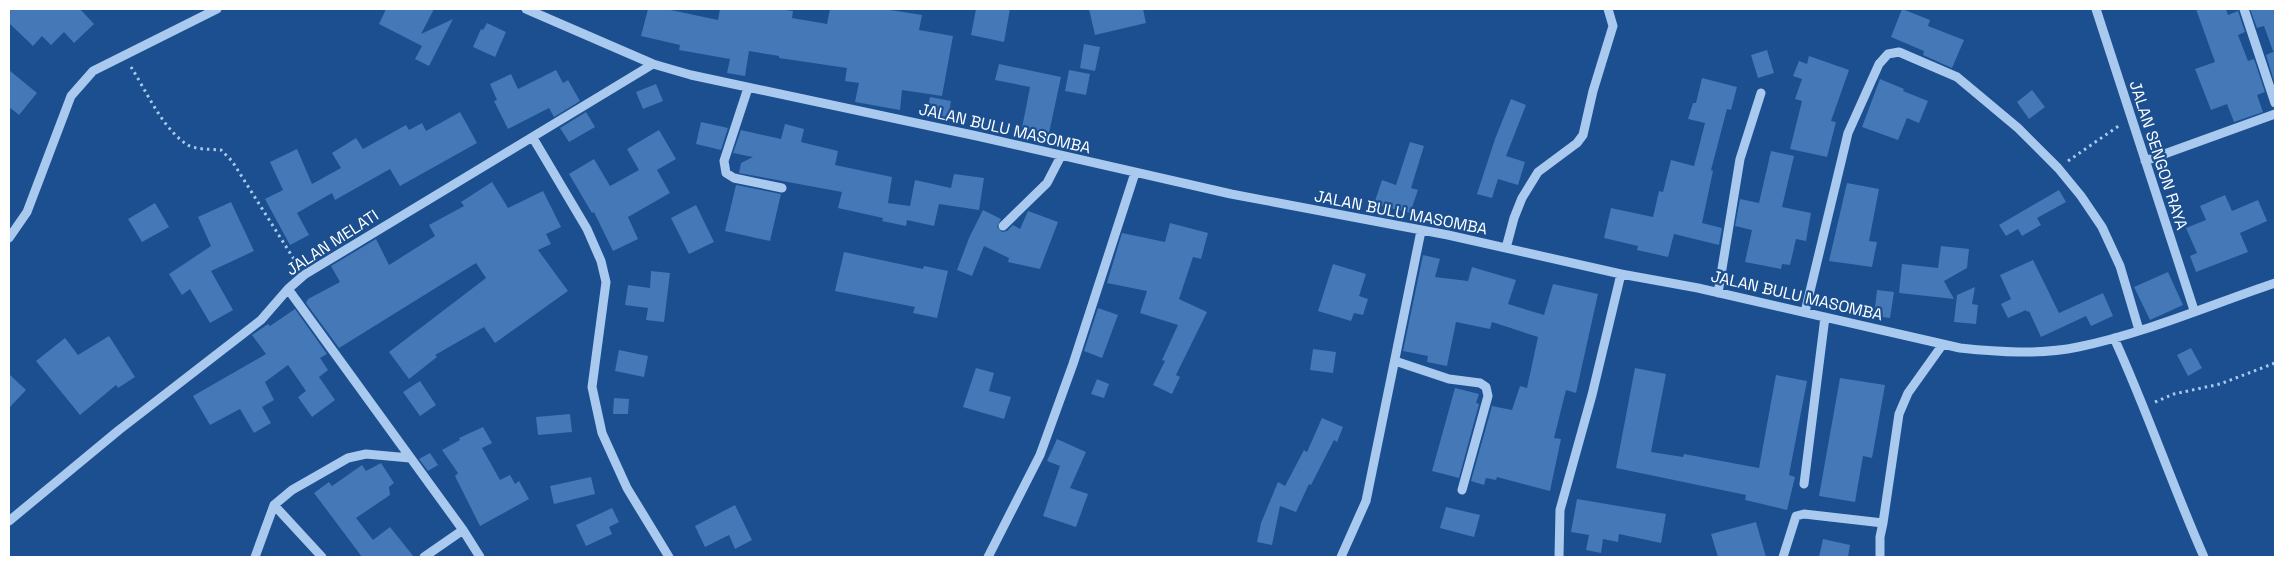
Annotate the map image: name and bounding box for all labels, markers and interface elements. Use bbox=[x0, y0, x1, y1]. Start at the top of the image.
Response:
street label: JALAN SENGON RAYA bbox=[2124, 78, 2193, 232]
street label: JALAN BULU MASOMBA bbox=[917, 98, 1093, 159]
street label: JALAN BULU MASOMBA bbox=[1313, 185, 1489, 240]
street label: JALAN MELATI bbox=[282, 205, 383, 280]
street label: JALAN BULU MASOMBA bbox=[1709, 265, 1885, 326]

